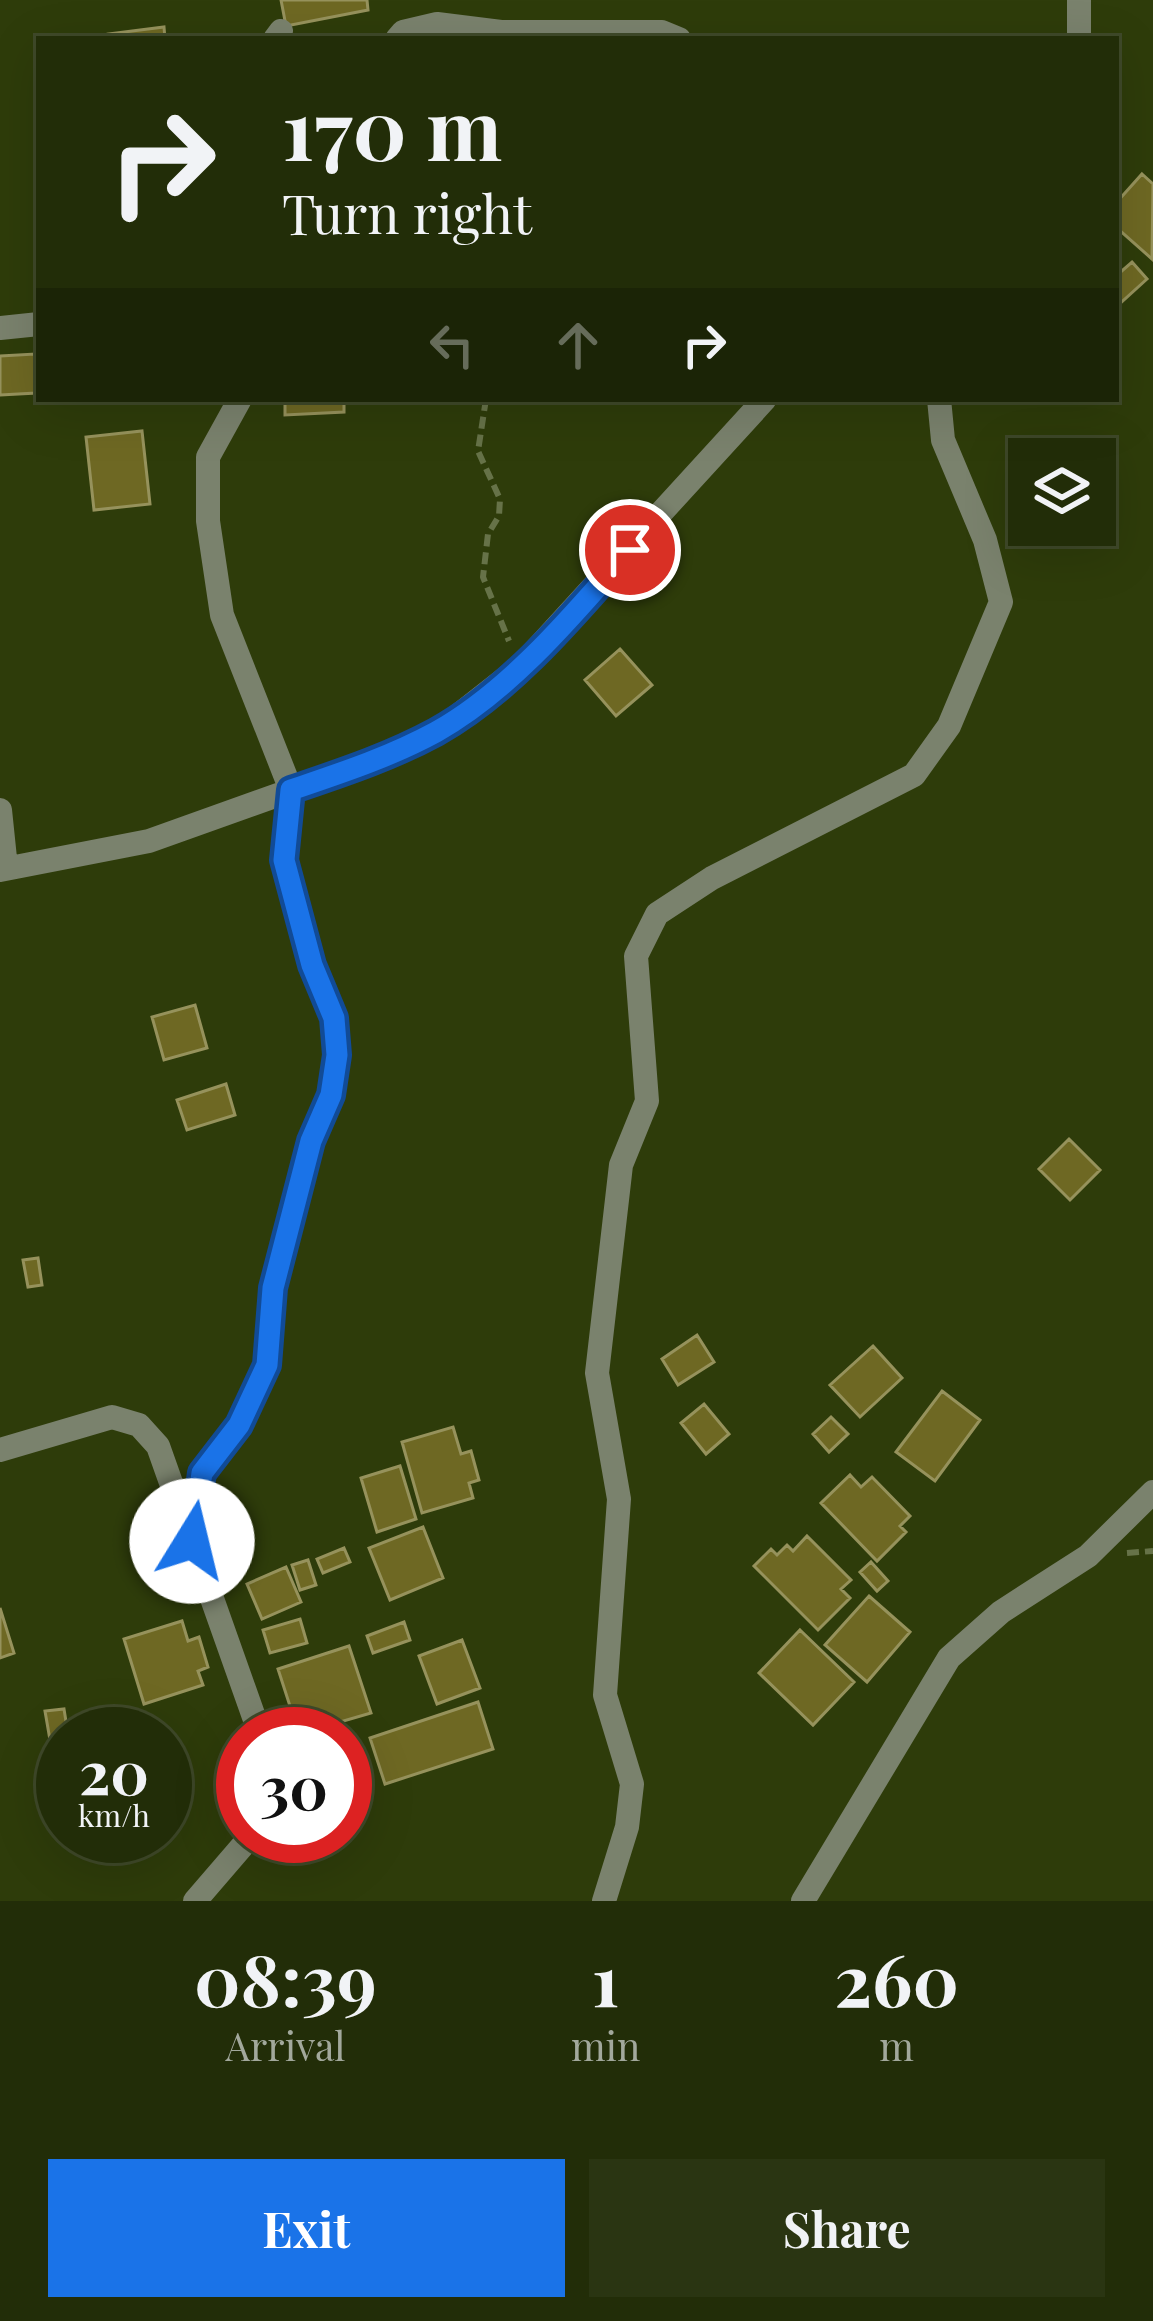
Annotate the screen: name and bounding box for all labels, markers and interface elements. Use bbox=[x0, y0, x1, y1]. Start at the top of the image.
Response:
text: 170 m bbox=[282, 70, 502, 182]
icon: right bbox=[84, 84, 240, 240]
text: Turn right bbox=[282, 177, 532, 249]
icon: left bbox=[419, 312, 485, 378]
icon: ahead bbox=[545, 312, 611, 378]
icon: right bbox=[671, 312, 737, 378]
map controls bbox=[1008, 438, 1116, 546]
button: layers bbox=[1008, 438, 1116, 546]
pin bbox=[579, 499, 681, 601]
icon: arrive bbox=[597, 517, 663, 583]
position arrow bbox=[129, 1478, 255, 1604]
speed limit sign: 30 bbox=[216, 1707, 372, 1863]
text: 20 bbox=[79, 1730, 149, 1810]
text: km/h bbox=[78, 1795, 150, 1835]
text: 08:39 bbox=[194, 1929, 377, 2025]
text: 1 bbox=[592, 1929, 619, 2025]
text: 260 bbox=[834, 1929, 959, 2025]
text: Arrival bbox=[225, 2019, 346, 2071]
text: min bbox=[571, 2019, 640, 2071]
text: m bbox=[879, 2019, 914, 2071]
button: Exit bbox=[48, 2159, 565, 2297]
button: Share bbox=[589, 2159, 1105, 2297]

